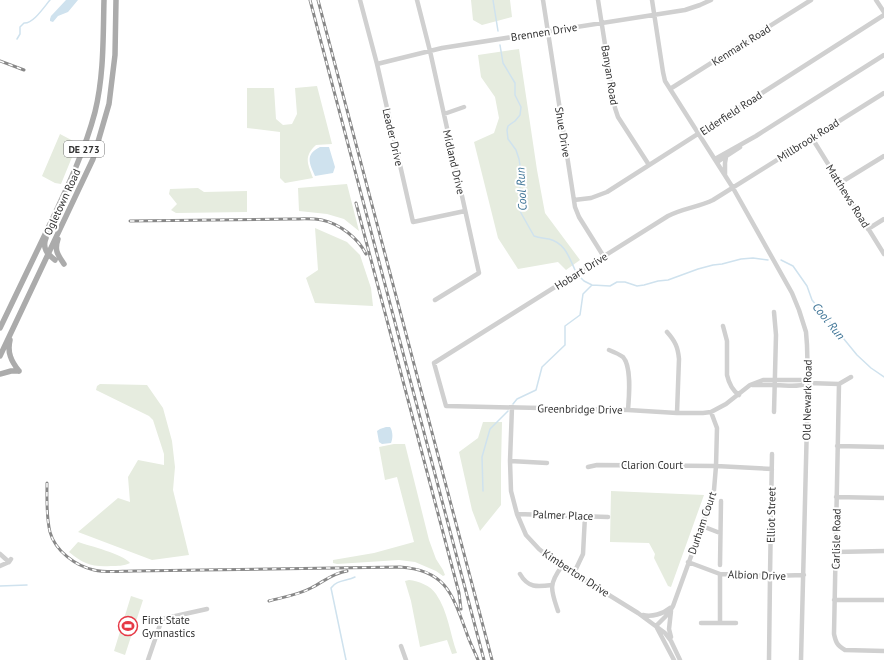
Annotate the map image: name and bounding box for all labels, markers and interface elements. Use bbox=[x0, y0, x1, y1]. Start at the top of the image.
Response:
street label: Brennen Drive bbox=[510, 20, 579, 44]
street label: Kenmark Road bbox=[709, 21, 773, 69]
street label: Banyan Road bbox=[598, 44, 622, 106]
street label: Elderfield Road bbox=[697, 88, 765, 138]
street label: Shue Drive bbox=[552, 106, 574, 159]
street label: Leader Drive bbox=[380, 107, 407, 168]
street label: Millbrook Road bbox=[774, 115, 842, 165]
street label: Midland Drive bbox=[440, 128, 468, 196]
road number: DE 273 bbox=[64, 141, 104, 157]
street label: Matthews Road bbox=[823, 162, 873, 230]
street label: Ogletown Road bbox=[40, 166, 84, 238]
water label: Cool Run bbox=[512, 167, 530, 211]
street label: Hobart Drive bbox=[552, 249, 611, 293]
water label: Cool Run bbox=[810, 299, 848, 343]
street label: Old Newark Road bbox=[799, 359, 815, 441]
street label: Greenbridge Drive bbox=[537, 401, 623, 417]
street label: Clarion Court bbox=[621, 458, 683, 472]
street label: Elliot Street bbox=[764, 487, 778, 543]
street label: Durham Court bbox=[685, 489, 719, 556]
street label: Palmer Place bbox=[532, 507, 594, 523]
street label: Carlisle Road bbox=[828, 508, 844, 570]
street label: Kimberton Drive bbox=[540, 546, 613, 600]
street label: Albion Drive bbox=[728, 567, 787, 583]
place label: First State Gymnastics bbox=[142, 613, 196, 640]
sports icon: First State Gymnastics bbox=[117, 615, 139, 637]

